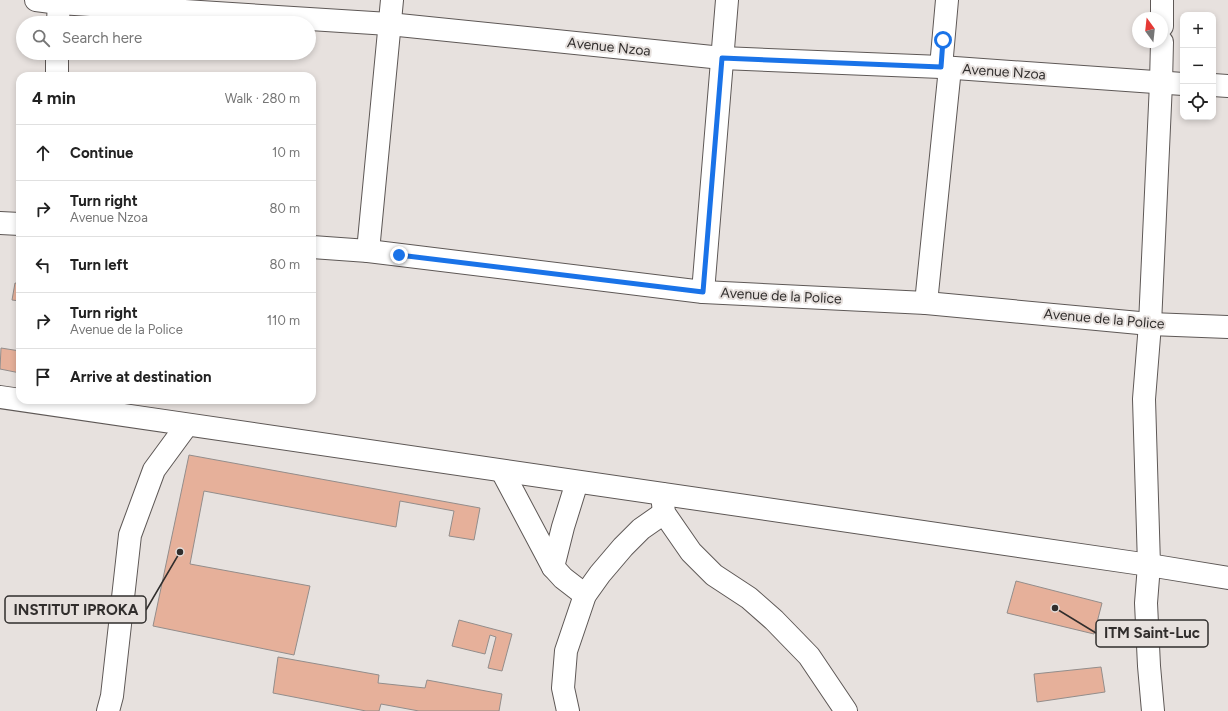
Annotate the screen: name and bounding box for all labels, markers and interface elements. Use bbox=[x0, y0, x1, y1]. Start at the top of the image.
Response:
north arrow bbox=[1132, 12, 1168, 48]
map controls bbox=[1180, 12, 1216, 120]
button: + bbox=[1180, 12, 1216, 48]
search box bbox=[16, 16, 316, 60]
icon: search bbox=[30, 27, 52, 49]
text: Search here bbox=[62, 29, 142, 47]
route start bbox=[934, 31, 952, 49]
street label: Avenue Nzoa bbox=[566, 34, 652, 60]
button: − bbox=[1180, 48, 1216, 84]
street label: Avenue Nzoa bbox=[962, 61, 1046, 83]
button: locate bbox=[1180, 84, 1216, 120]
text: 4 min bbox=[32, 88, 76, 108]
text: Walk · 280 m bbox=[225, 91, 300, 106]
icon: ahead bbox=[32, 142, 54, 164]
text: Continue bbox=[70, 144, 133, 162]
text: 10 m bbox=[272, 145, 300, 160]
text: Turn right bbox=[70, 192, 138, 210]
icon: right bbox=[32, 198, 54, 220]
text: 80 m bbox=[269, 201, 300, 216]
text: Avenue Nzoa bbox=[70, 210, 148, 225]
route end bbox=[390, 246, 408, 264]
icon: left bbox=[32, 254, 54, 276]
text: Turn left bbox=[70, 256, 128, 274]
text: 80 m bbox=[269, 257, 300, 272]
street label: Avenue de la Police bbox=[720, 284, 842, 308]
text: Turn right bbox=[70, 304, 138, 322]
street label: Avenue de la Police bbox=[1043, 305, 1166, 333]
icon: right bbox=[32, 310, 54, 332]
text: 110 m bbox=[267, 313, 300, 328]
text: Avenue de la Police bbox=[70, 322, 183, 337]
icon: arrive bbox=[32, 366, 54, 388]
text: Arrive at destination bbox=[70, 368, 211, 386]
callout: INSTITUT IPROKA bbox=[5, 596, 146, 623]
text: INSTITUT IPROKA bbox=[13, 601, 139, 619]
callout: ITM Saint-Luc bbox=[1096, 620, 1208, 647]
text: ITM Saint-Luc bbox=[1104, 624, 1200, 642]

